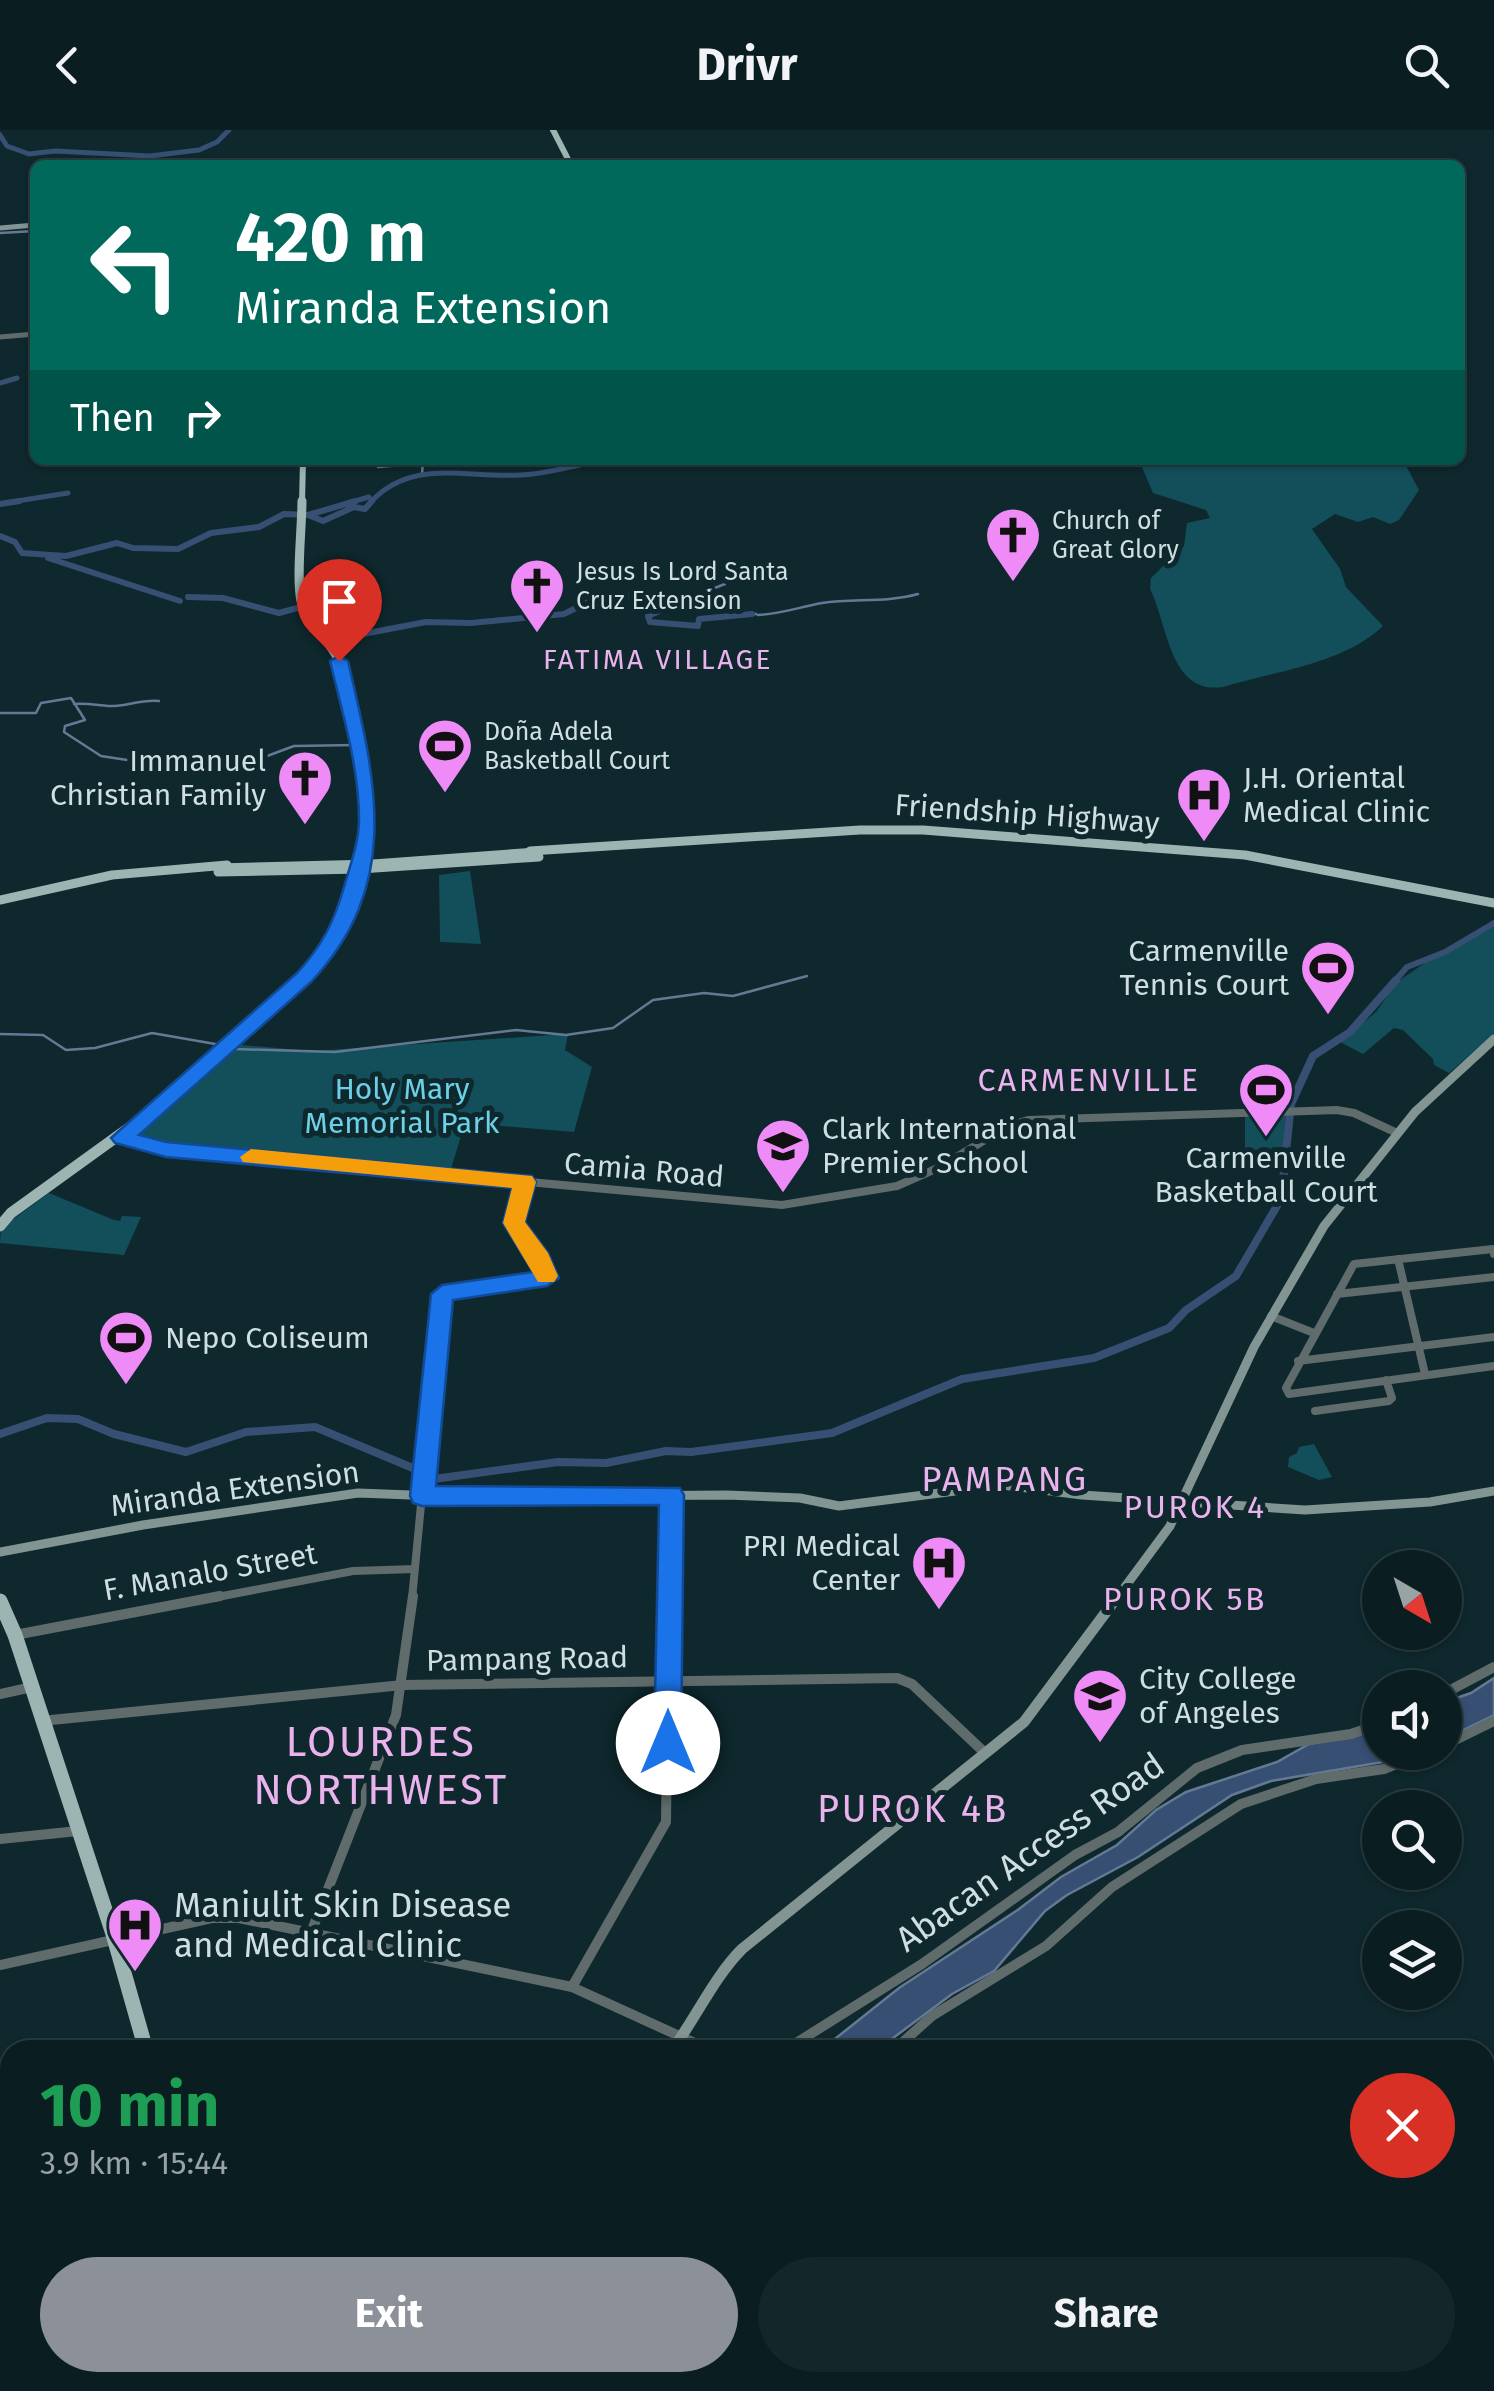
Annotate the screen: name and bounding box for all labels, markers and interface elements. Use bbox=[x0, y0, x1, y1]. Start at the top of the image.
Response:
icon: back bbox=[40, 38, 95, 93]
text: Drivr bbox=[696, 38, 798, 92]
icon: search bbox=[1399, 38, 1454, 93]
text: 420 m bbox=[235, 196, 426, 280]
icon: left bbox=[70, 200, 200, 330]
text: Miranda Extension bbox=[235, 281, 611, 335]
icon: right bbox=[175, 390, 230, 445]
text: Then bbox=[70, 395, 155, 441]
church icon: Church of Great Glory bbox=[983, 505, 1043, 584]
place label: Church of Great Glory bbox=[1052, 506, 1180, 565]
church icon: Jesus Is Lord Santa Cruz Extension bbox=[507, 556, 567, 635]
place label: Jesus Is Lord Santa Cruz Extension bbox=[576, 557, 789, 616]
pin bbox=[297, 559, 382, 662]
icon: arrive bbox=[312, 574, 367, 629]
district label: FATIMA VILLAGE bbox=[543, 643, 773, 676]
sports icon: Doña Adela Basketball Court bbox=[415, 716, 475, 795]
place label: Doña Adela Basketball Court bbox=[484, 717, 671, 776]
place label: Immanuel Christian Family bbox=[50, 743, 266, 813]
church icon: Immanuel Christian Family bbox=[275, 748, 335, 827]
place label: J.H. Oriental Medical Clinic bbox=[1243, 760, 1430, 830]
hospital icon: J.H. Oriental Medical Clinic bbox=[1174, 765, 1234, 844]
street label: Friendship Highway bbox=[893, 787, 1161, 841]
place label: Carmenville Tennis Court bbox=[1120, 933, 1289, 1003]
sports icon: Carmenville Tennis Court bbox=[1298, 938, 1358, 1017]
sports icon: Carmenville Basketball Court bbox=[1236, 1060, 1296, 1139]
district label: CARMENVILLE bbox=[977, 1061, 1201, 1099]
park label: Holy Mary Memorial Park bbox=[305, 1071, 500, 1141]
place label: Clark International Premier School bbox=[822, 1111, 1076, 1181]
school or university icon: Clark International Premier School bbox=[753, 1116, 813, 1195]
place label: Carmenville Basketball Court bbox=[1154, 1140, 1378, 1210]
street label: Camia Road bbox=[563, 1145, 725, 1195]
sports icon: Nepo Coliseum bbox=[96, 1308, 156, 1387]
place label: Nepo Coliseum bbox=[165, 1320, 370, 1356]
street label: Miranda Extension bbox=[108, 1454, 362, 1524]
district label: PAMPANG bbox=[921, 1458, 1089, 1500]
district label: PUROK 4 bbox=[1124, 1488, 1266, 1526]
place label: PRI Medical Center bbox=[743, 1528, 900, 1598]
hospital icon: PRI Medical Center bbox=[909, 1533, 969, 1612]
street label: F. Manalo Street bbox=[100, 1535, 320, 1609]
north arrow bbox=[1362, 1550, 1462, 1650]
map controls bbox=[1362, 1550, 1462, 2010]
district label: PUROK 5B bbox=[1103, 1580, 1267, 1618]
street label: Pampang Road bbox=[426, 1639, 628, 1679]
place label: City College of Angeles bbox=[1139, 1661, 1297, 1731]
school or university icon: City College of Angeles bbox=[1070, 1666, 1130, 1745]
button: sound bbox=[1362, 1670, 1462, 1770]
position arrow bbox=[616, 1691, 720, 1795]
district label: LOURDES NORTHWEST bbox=[253, 1717, 509, 1815]
street label: Abacan Access Road bbox=[888, 1744, 1172, 1960]
district label: PUROK 4B bbox=[817, 1786, 1009, 1832]
button: search bbox=[1362, 1790, 1462, 1890]
place label: Maniulit Skin Disease and Medical Clinic bbox=[174, 1884, 511, 1966]
hospital icon: Maniulit Skin Disease and Medical Clinic bbox=[105, 1895, 165, 1974]
button: layers bbox=[1362, 1910, 1462, 2010]
text: 10 min bbox=[40, 2070, 219, 2142]
button: close bbox=[1350, 2073, 1455, 2178]
text: 3.9 km · 15:44 bbox=[40, 2144, 228, 2182]
button: Exit bbox=[40, 2257, 738, 2372]
button: Share bbox=[758, 2257, 1455, 2372]

